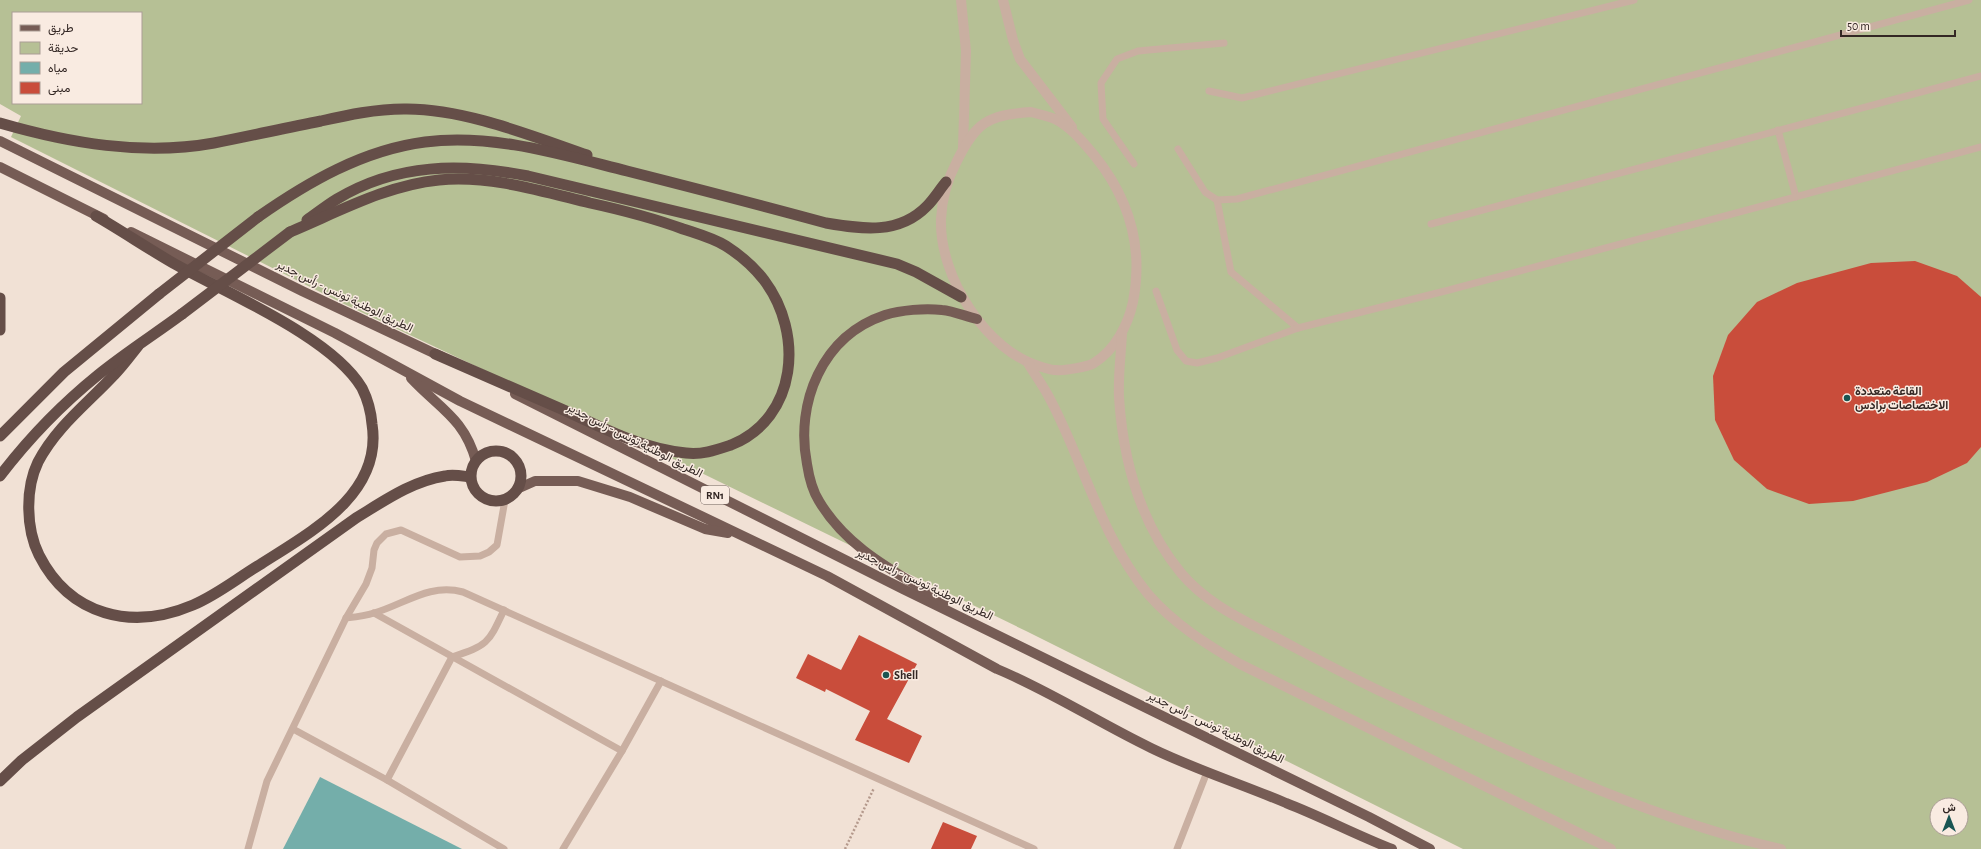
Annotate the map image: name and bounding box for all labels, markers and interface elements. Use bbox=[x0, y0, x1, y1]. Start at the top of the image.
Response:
legend bbox=[12, 12, 142, 104]
scale bar bbox=[1841, 12, 1955, 38]
text: 50 m bbox=[1847, 20, 1870, 32]
text: طريق bbox=[48, 22, 74, 36]
text: حديقة bbox=[48, 42, 78, 55]
text: مياه bbox=[48, 62, 67, 75]
text: مبنى bbox=[48, 82, 70, 96]
street label: الطريق الوطنية تونس - رأس جدير bbox=[273, 256, 416, 336]
place label: القاعة متعددة الاختصاصات برادس bbox=[1855, 385, 1948, 413]
marker: القاعة متعددة الاختصاصات برادس bbox=[1842, 393, 1852, 403]
street label: الطريق الوطنية تونس - رأس جدير bbox=[564, 399, 705, 481]
road number: RN1 bbox=[701, 486, 729, 504]
street label: الطريق الوطنية تونس - رأس جدير bbox=[853, 544, 996, 624]
place label: Shell bbox=[894, 669, 918, 681]
marker: Shell bbox=[881, 670, 891, 680]
street label: الطريق الوطنية تونس - رأس جدير bbox=[1144, 687, 1287, 767]
north arrow bbox=[1929, 797, 1969, 837]
text: ش bbox=[1942, 802, 1956, 814]

